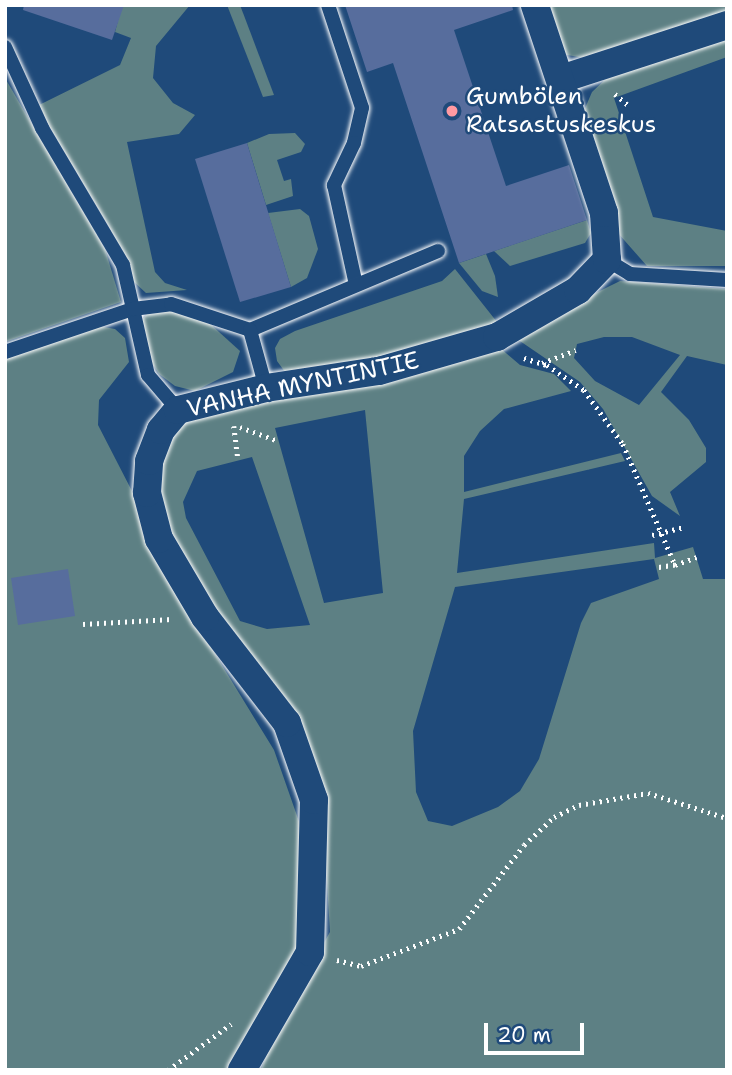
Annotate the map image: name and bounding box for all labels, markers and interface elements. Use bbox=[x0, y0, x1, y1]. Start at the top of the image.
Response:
place label: Gumbölen Ratsastuskeskus bbox=[466, 83, 656, 139]
marker: Gumbölen Ratsastuskeskus bbox=[444, 103, 460, 119]
street label: VANHA MYNTINTIE bbox=[184, 346, 422, 424]
scale bar bbox=[487, 1009, 587, 1052]
text: 20 m bbox=[497, 1021, 551, 1049]

